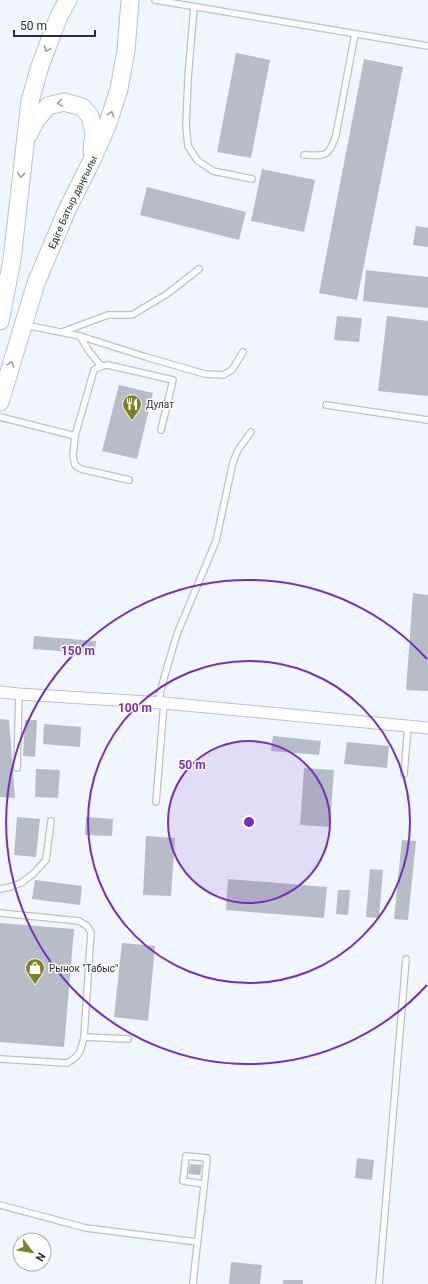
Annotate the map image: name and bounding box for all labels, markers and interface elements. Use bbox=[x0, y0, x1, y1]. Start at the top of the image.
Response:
scale bar bbox=[14, 12, 95, 38]
text: 50 m bbox=[20, 19, 47, 33]
one-way arrow bbox=[43, 45, 51, 52]
one-way arrow bbox=[57, 99, 64, 107]
one-way arrow bbox=[106, 111, 115, 118]
street label: Едіге Батыр даңғылы bbox=[46, 154, 99, 250]
one-way arrow bbox=[17, 172, 26, 178]
one-way arrow bbox=[6, 361, 15, 368]
restaurant icon: Дулат bbox=[121, 393, 143, 421]
place label: Дулат bbox=[146, 399, 174, 410]
text: 150 m bbox=[61, 644, 95, 658]
text: 100 m bbox=[118, 701, 152, 715]
text: 50 m bbox=[178, 758, 206, 772]
centre of rings bbox=[242, 815, 256, 829]
shop icon: Рынок "Табыс" bbox=[24, 957, 46, 985]
place label: Рынок "Табыс" bbox=[49, 963, 118, 974]
north arrow bbox=[12, 1232, 52, 1272]
text: N bbox=[32, 1250, 48, 1264]

